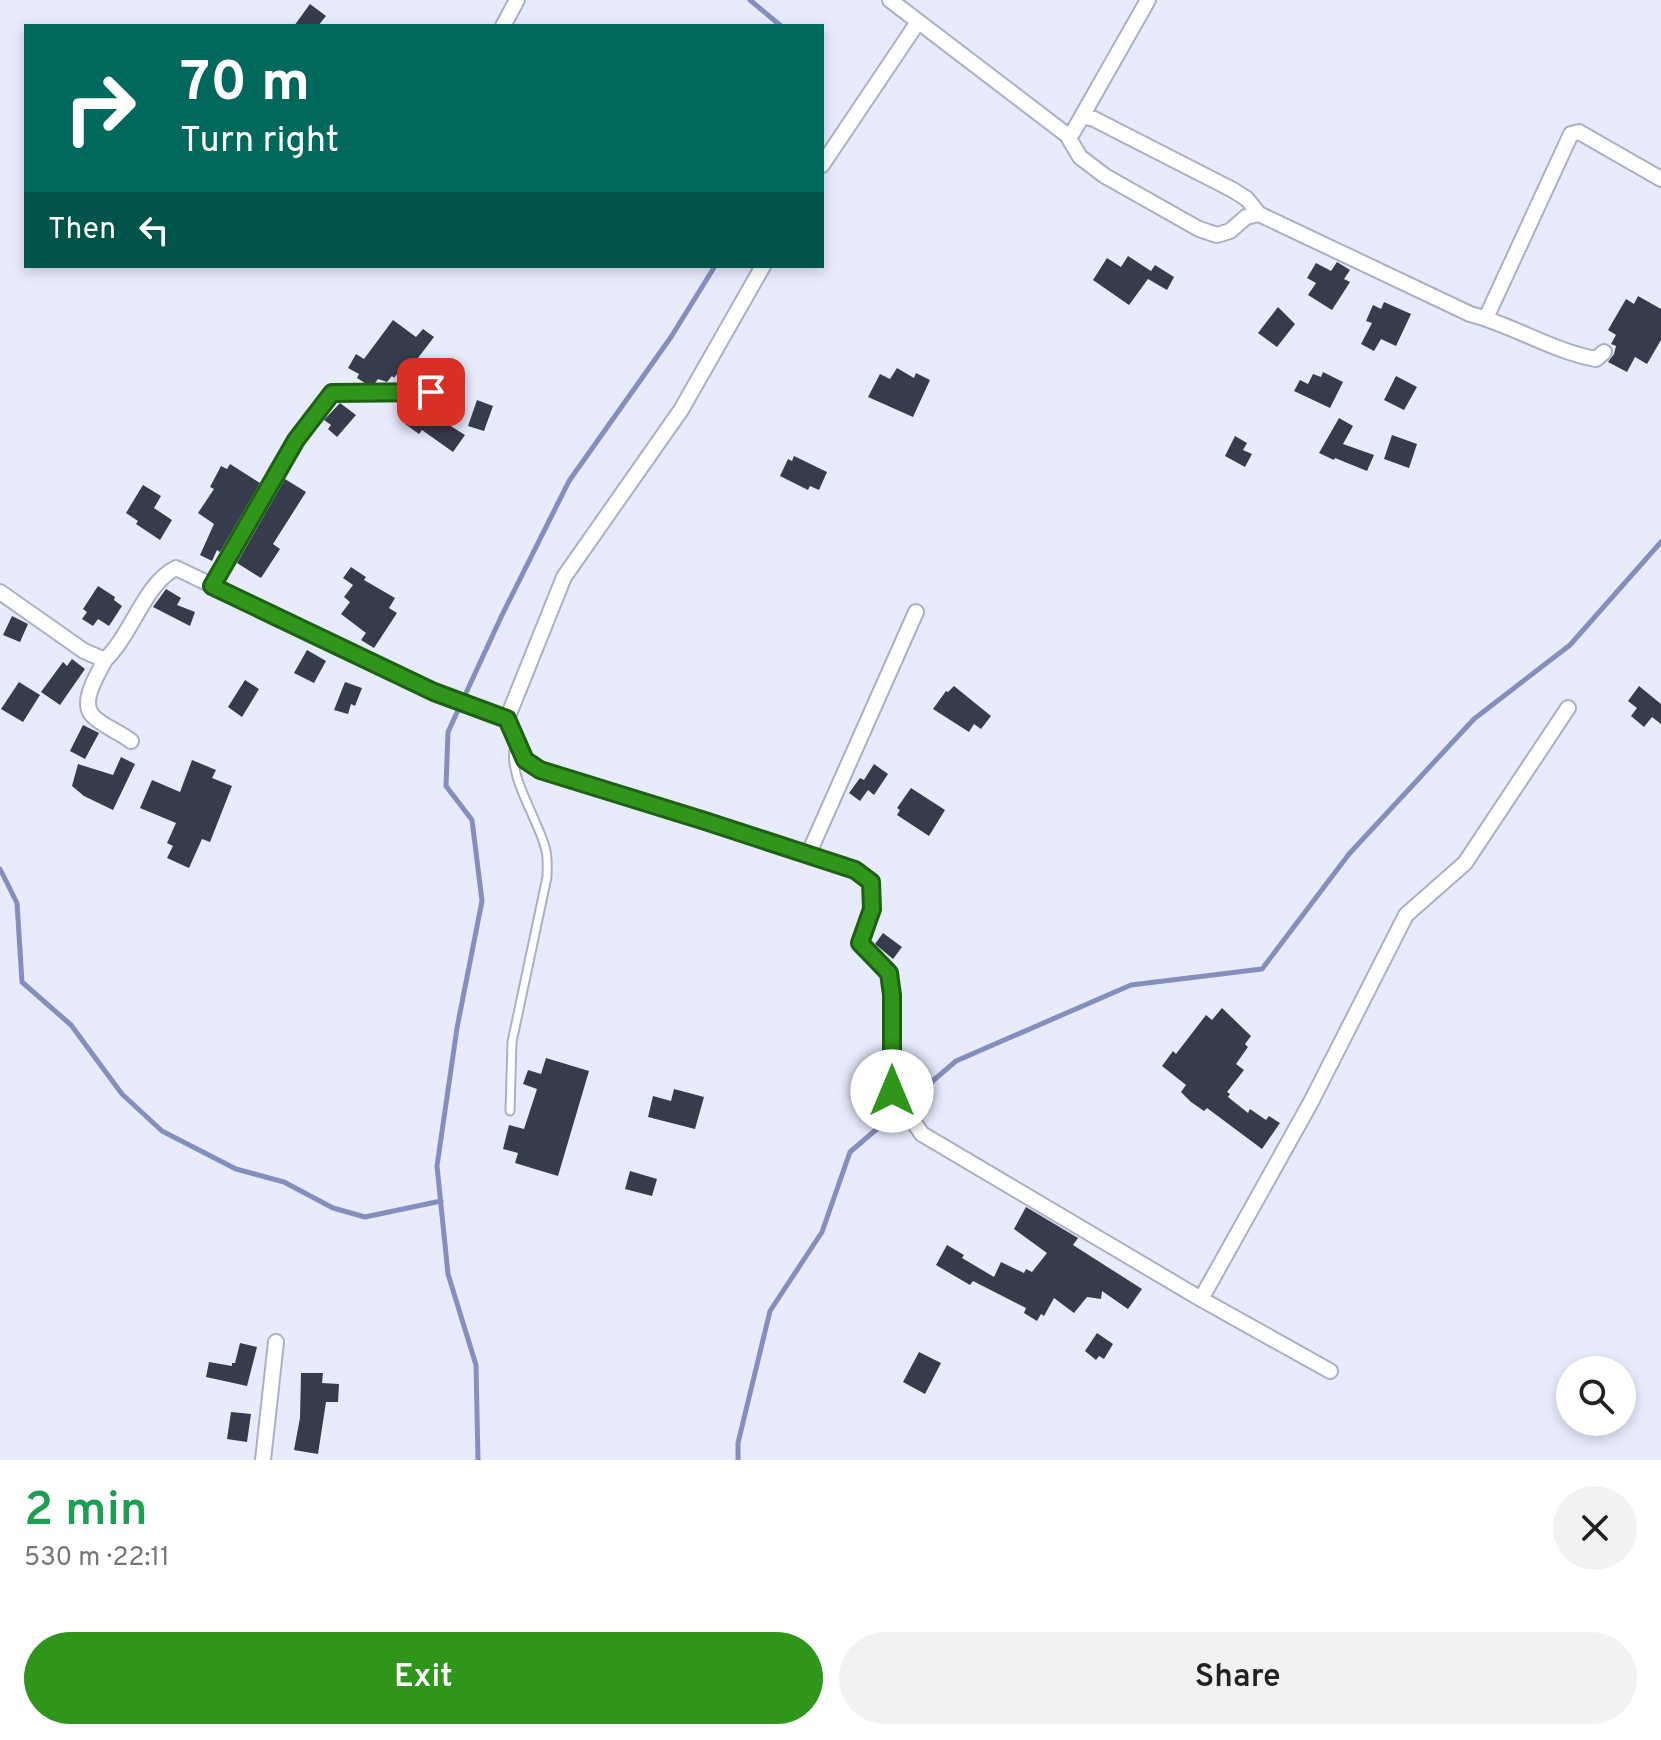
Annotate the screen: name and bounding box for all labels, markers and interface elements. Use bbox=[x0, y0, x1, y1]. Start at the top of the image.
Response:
text: 70 m bbox=[180, 50, 310, 120]
icon: right bbox=[48, 56, 152, 160]
text: Turn right bbox=[180, 119, 339, 165]
icon: left bbox=[132, 208, 176, 252]
text: Then bbox=[48, 212, 116, 249]
pin bbox=[397, 358, 465, 426]
icon: arrive bbox=[409, 370, 453, 414]
position arrow bbox=[850, 1049, 934, 1133]
map controls bbox=[1556, 1356, 1636, 1436]
button: search bbox=[1556, 1356, 1636, 1436]
text: 2 min bbox=[24, 1482, 148, 1542]
button: close bbox=[1553, 1486, 1637, 1570]
text: 530 m · 22:11 bbox=[24, 1542, 170, 1575]
button: Exit bbox=[24, 1632, 823, 1724]
button: Share bbox=[839, 1632, 1637, 1724]

